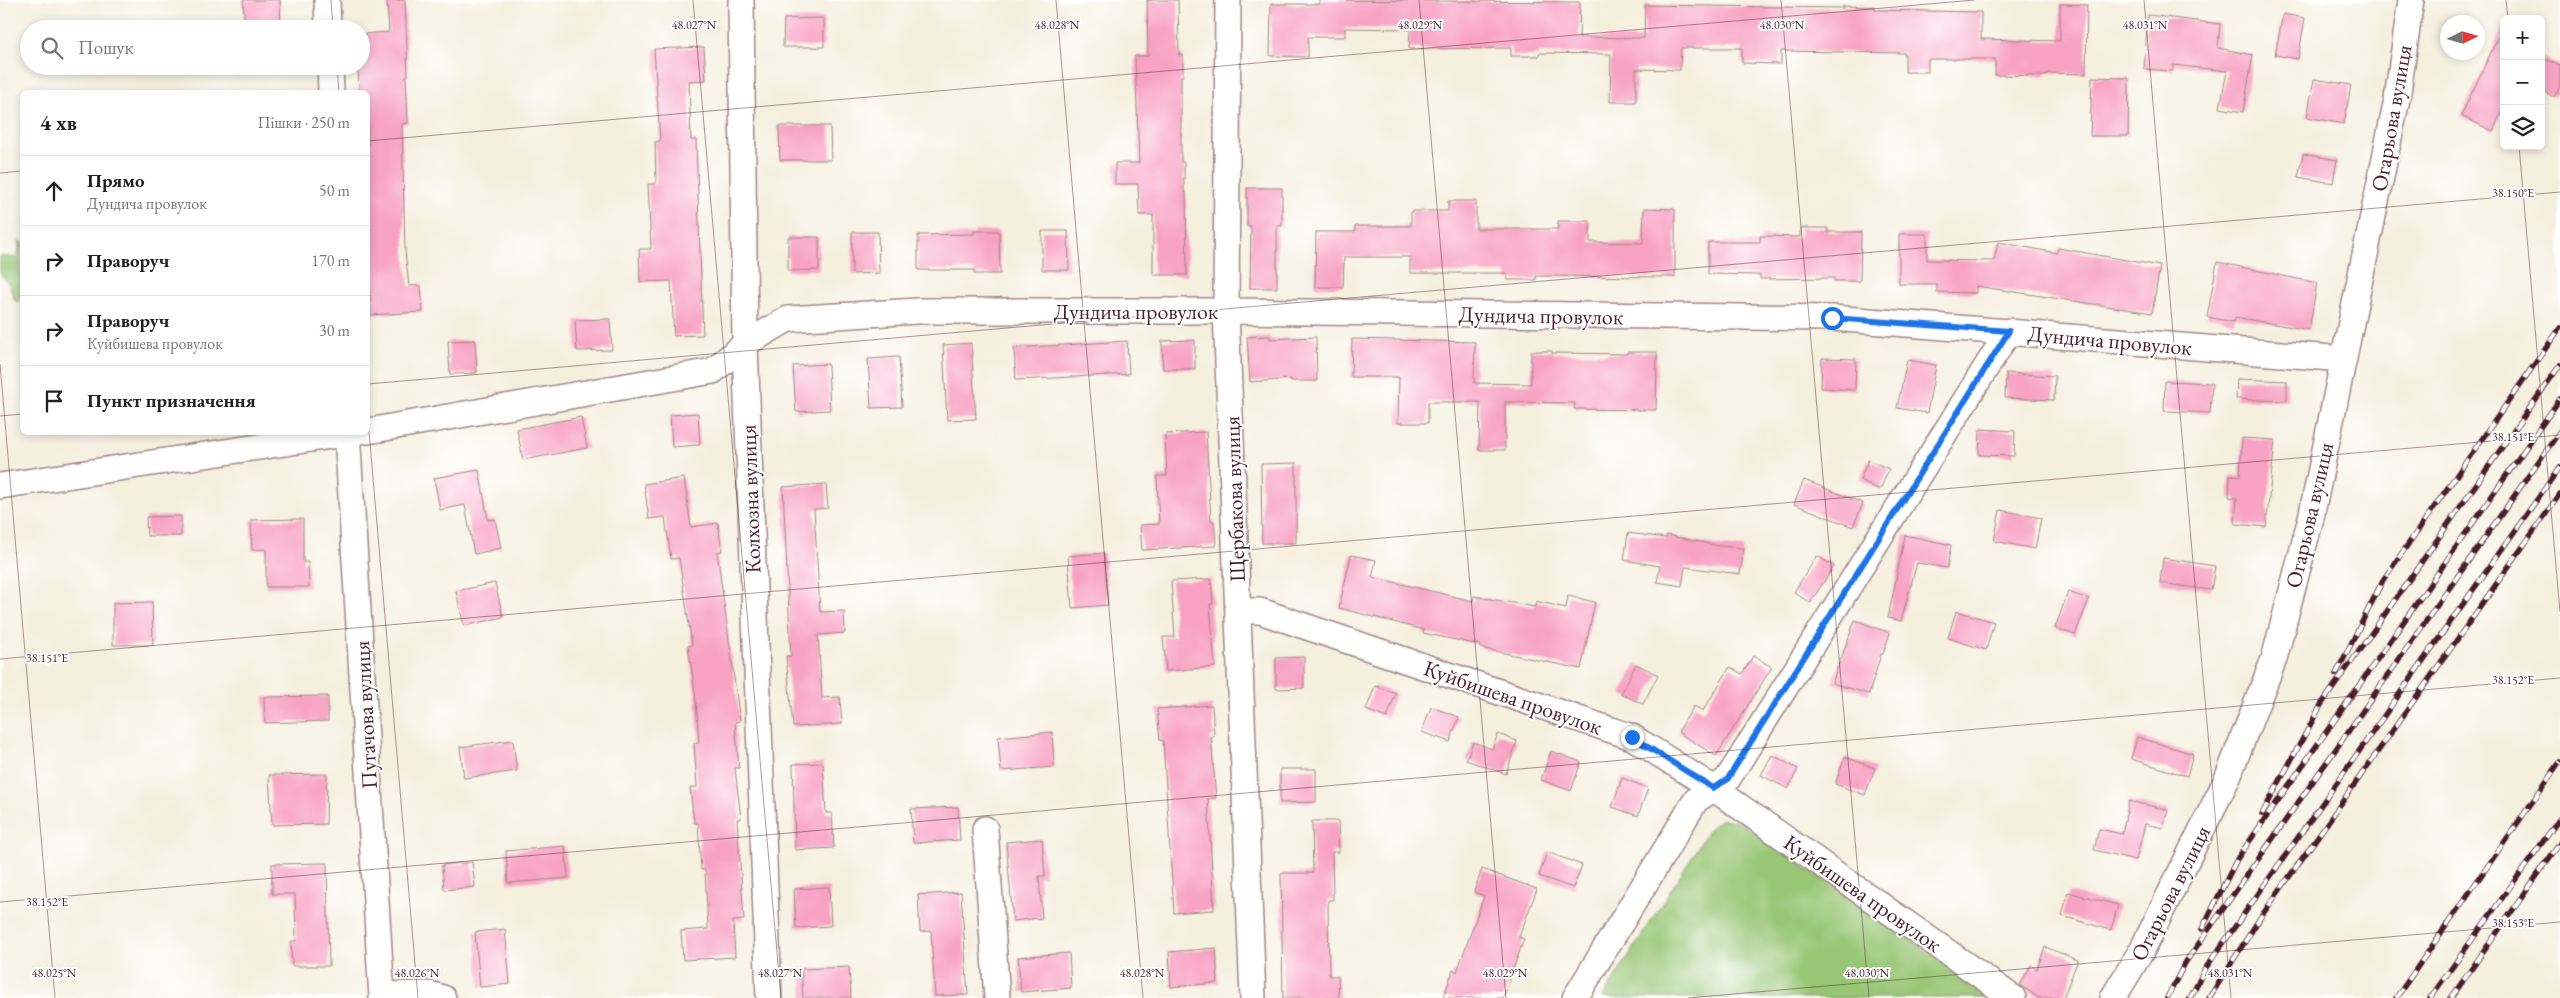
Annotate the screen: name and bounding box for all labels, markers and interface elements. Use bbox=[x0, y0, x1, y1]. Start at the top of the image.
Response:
north arrow bbox=[2440, 15, 2485, 60]
map controls bbox=[2500, 15, 2545, 150]
button: + bbox=[2500, 15, 2545, 60]
text: 48.027°N bbox=[672, 17, 717, 33]
text: 48.028°N bbox=[1035, 17, 1080, 33]
text: 48.029°N bbox=[1398, 17, 1443, 33]
text: 48.030°N bbox=[1760, 17, 1805, 33]
text: 48.031°N bbox=[2123, 17, 2168, 33]
search box bbox=[20, 20, 370, 75]
icon: search bbox=[38, 34, 66, 62]
text: Пошук bbox=[78, 35, 134, 60]
street label: Огарьова вулиця bbox=[2364, 42, 2419, 194]
button: − bbox=[2500, 60, 2545, 105]
button: layers bbox=[2500, 105, 2545, 150]
text: 4 хв bbox=[40, 109, 77, 136]
text: Пішки · 250 m bbox=[257, 112, 350, 133]
text: Прямо bbox=[87, 168, 145, 193]
icon: ahead bbox=[40, 177, 68, 205]
text: 50 m bbox=[319, 180, 350, 201]
text: 38.150°E bbox=[2492, 185, 2534, 201]
text: Дундича провулок bbox=[87, 193, 207, 214]
icon: right bbox=[40, 247, 68, 275]
text: Праворуч bbox=[87, 248, 169, 273]
text: 170 m bbox=[311, 250, 350, 271]
street label: Дундича провулок bbox=[1054, 297, 1219, 326]
street label: Дундича провулок bbox=[1458, 300, 1624, 331]
route start bbox=[1821, 307, 1844, 330]
text: Праворуч bbox=[87, 308, 169, 333]
icon: right bbox=[40, 317, 68, 345]
street label: Дундича провулок bbox=[2027, 319, 2194, 362]
text: 30 m bbox=[319, 320, 350, 341]
text: Куйбишева провулок bbox=[87, 333, 223, 354]
icon: arrive bbox=[40, 387, 68, 415]
text: Пункт призначення bbox=[87, 388, 256, 413]
street label: Щербакова вулиця bbox=[1217, 415, 1252, 583]
street label: Колхозна вулиця bbox=[733, 424, 768, 574]
text: 38.151°E bbox=[2492, 429, 2534, 445]
street label: Огарьова вулиця bbox=[2279, 439, 2340, 591]
street label: Пугачова вулиця bbox=[347, 640, 384, 790]
text: 38.151°E bbox=[26, 650, 68, 666]
street label: Куйбишева провулок bbox=[1420, 653, 1606, 742]
text: 38.152°E bbox=[2492, 672, 2534, 688]
route end bbox=[1621, 726, 1644, 749]
street label: Огарьова вулиця bbox=[2124, 820, 2217, 966]
street label: Куйбишева провулок bbox=[1778, 828, 1948, 959]
text: 38.152°E bbox=[26, 894, 68, 910]
text: 38.153°E bbox=[2492, 915, 2534, 931]
text: 48.025°N bbox=[32, 965, 77, 981]
text: 48.026°N bbox=[395, 965, 440, 981]
text: 48.027°N bbox=[758, 965, 803, 981]
text: 48.028°N bbox=[1120, 965, 1165, 981]
text: 48.029°N bbox=[1483, 965, 1528, 981]
text: 48.030°N bbox=[1845, 965, 1890, 981]
text: 48.031°N bbox=[2208, 965, 2253, 981]

